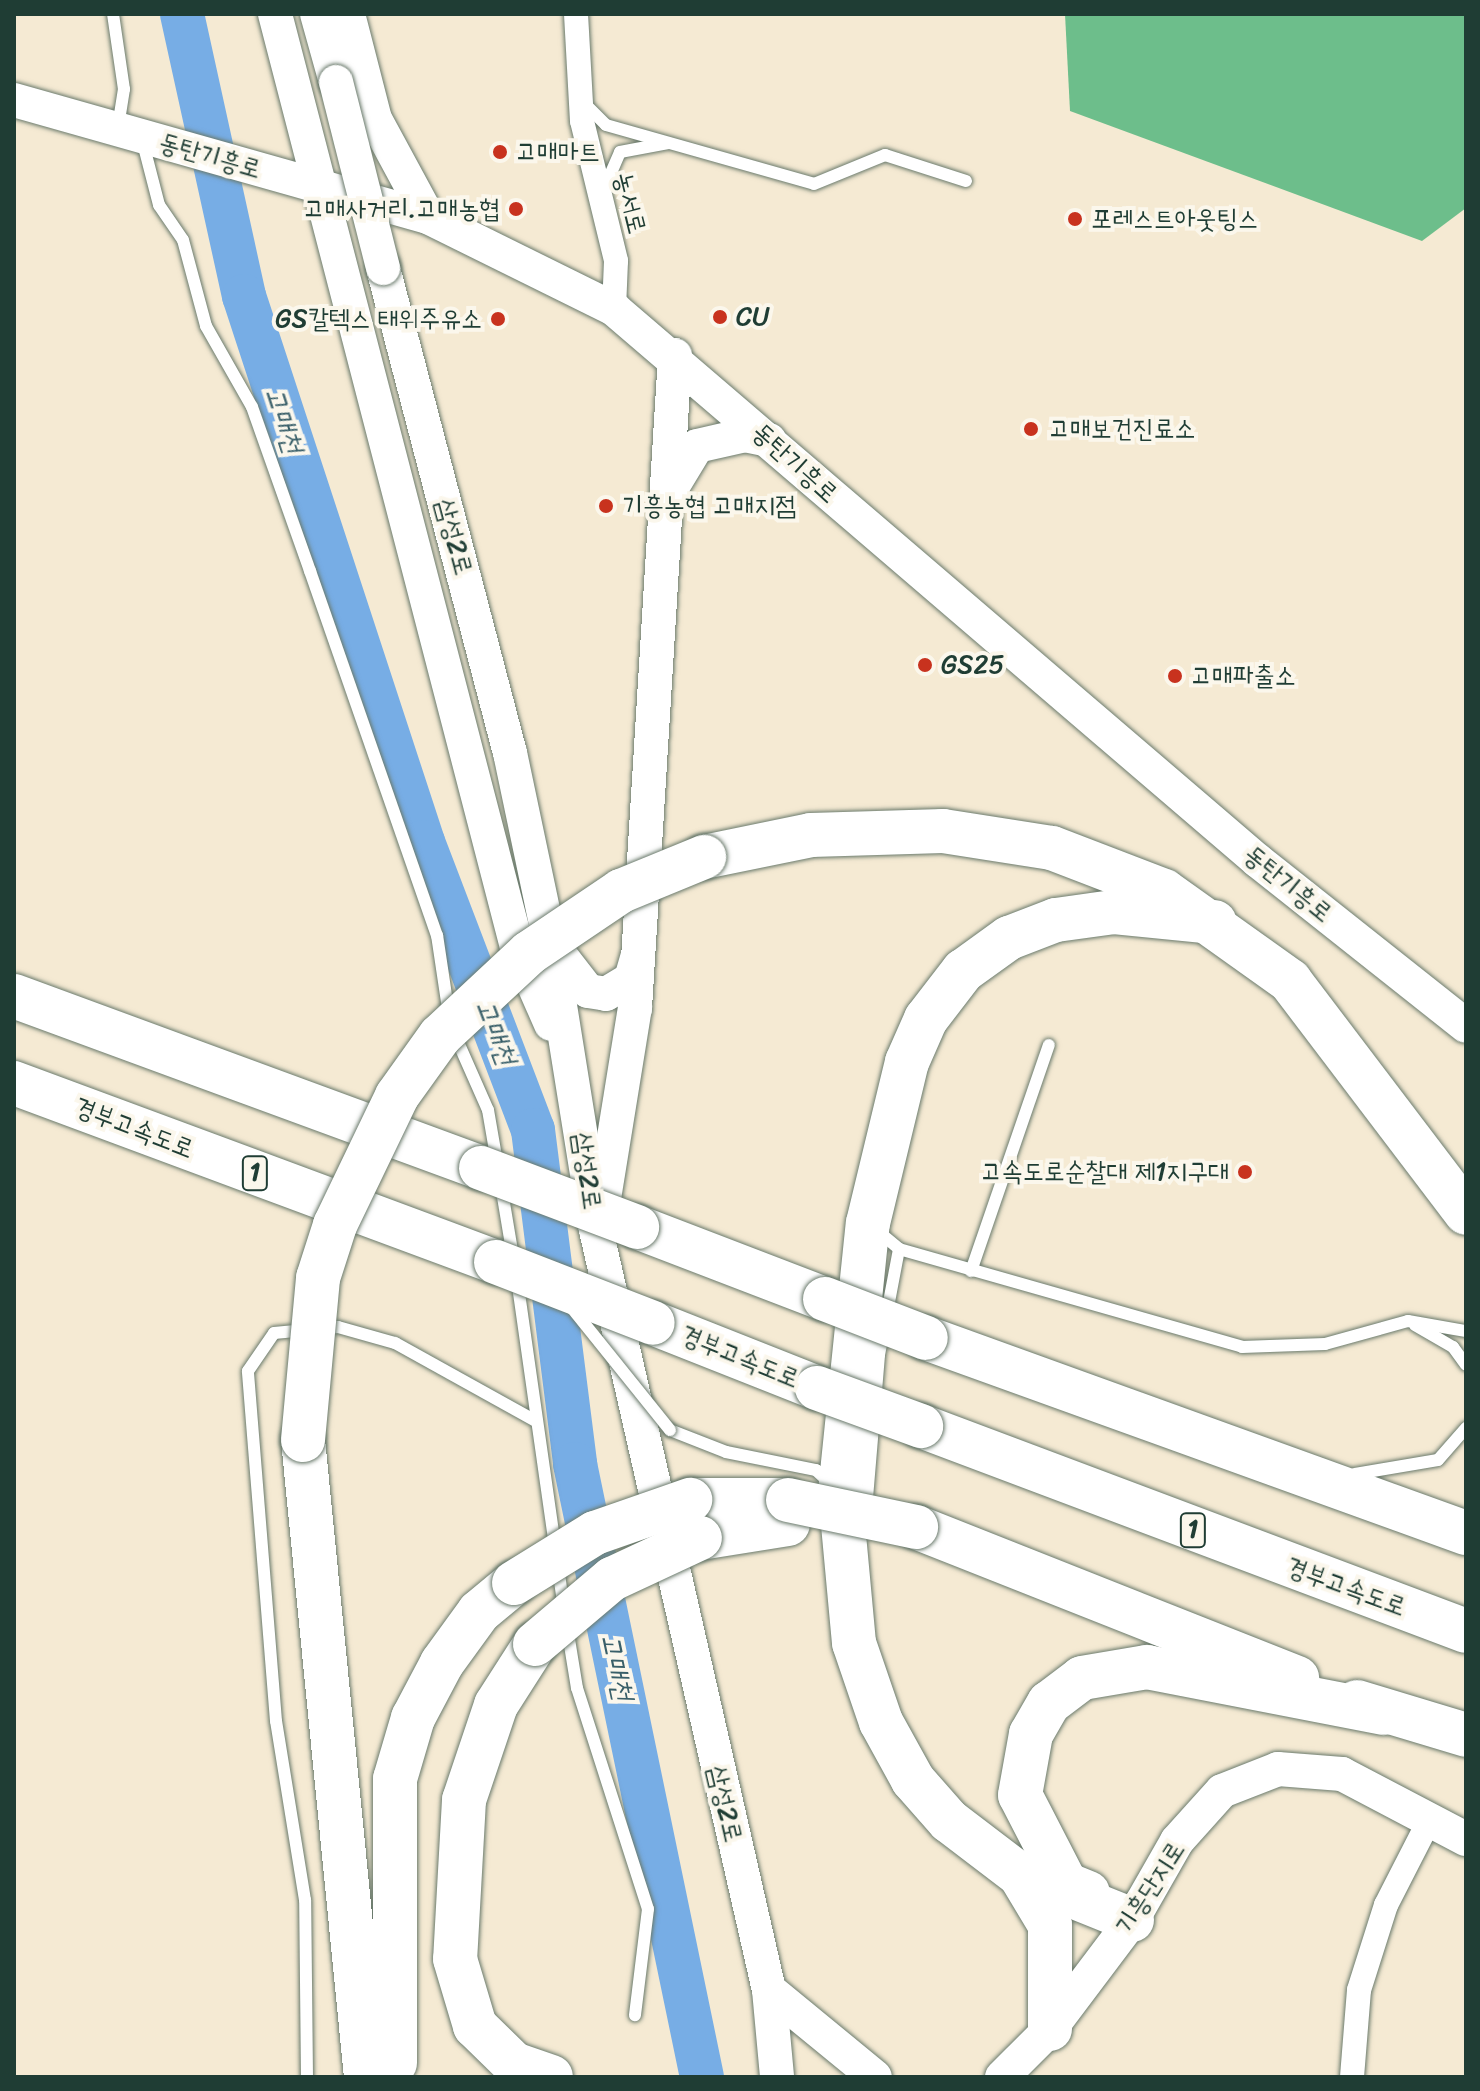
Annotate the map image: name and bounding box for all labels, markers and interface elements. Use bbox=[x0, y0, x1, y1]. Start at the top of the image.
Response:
street label: 동탄기흥로 bbox=[155, 127, 265, 185]
place label: 고매마트 bbox=[516, 136, 600, 168]
marker: 고매마트 bbox=[491, 143, 509, 161]
street label: 농서로 bbox=[607, 169, 653, 237]
place label: 고매사거리.고매농협 bbox=[304, 193, 500, 225]
marker: 고매사거리.고매농협 bbox=[507, 200, 525, 218]
place label: 포레스트아웃팅스 bbox=[1091, 203, 1258, 235]
marker: 포레스트아웃팅스 bbox=[1066, 210, 1084, 228]
place label: CU bbox=[736, 301, 769, 333]
place label: GS칼텍스 태위주유소 bbox=[275, 303, 482, 335]
marker: CU bbox=[711, 308, 729, 326]
marker: GS칼텍스 태위주유소 bbox=[489, 310, 507, 328]
water label: 고매천 bbox=[258, 383, 310, 457]
place label: 고매보건진료소 bbox=[1049, 413, 1195, 445]
street label: 동탄기흥로 bbox=[746, 416, 844, 510]
marker: 고매보건진료소 bbox=[1020, 418, 1042, 440]
place label: 기흥농협 고매지점 bbox=[622, 490, 796, 522]
street label: 삼성2로 bbox=[429, 495, 479, 579]
marker: 기흥농협 고매지점 bbox=[597, 497, 615, 515]
place label: GS25 bbox=[941, 649, 1004, 681]
marker: GS25 bbox=[916, 656, 934, 674]
place label: 고매파출소 bbox=[1191, 660, 1296, 692]
marker: 고매파출소 bbox=[1166, 667, 1184, 685]
street label: 동탄기흥로 bbox=[1238, 839, 1338, 929]
water label: 고매천 bbox=[468, 994, 524, 1070]
street label: 경부고속도로 bbox=[70, 1091, 198, 1165]
street label: 삼성2로 bbox=[566, 1130, 608, 1212]
road number: 1 bbox=[241, 1153, 269, 1193]
place label: 고속도로순찰대 제1지구대 bbox=[981, 1156, 1229, 1188]
marker: 고속도로순찰대 제1지구대 bbox=[1236, 1163, 1254, 1181]
street label: 경부고속도로 bbox=[676, 1319, 804, 1395]
road number: 1 bbox=[1179, 1510, 1207, 1550]
street label: 경부고속도로 bbox=[1282, 1551, 1410, 1623]
water label: 고매천 bbox=[594, 1630, 640, 1704]
street label: 삼성2로 bbox=[701, 1763, 749, 1845]
street label: 기흥단지로 bbox=[1108, 1836, 1192, 1940]

